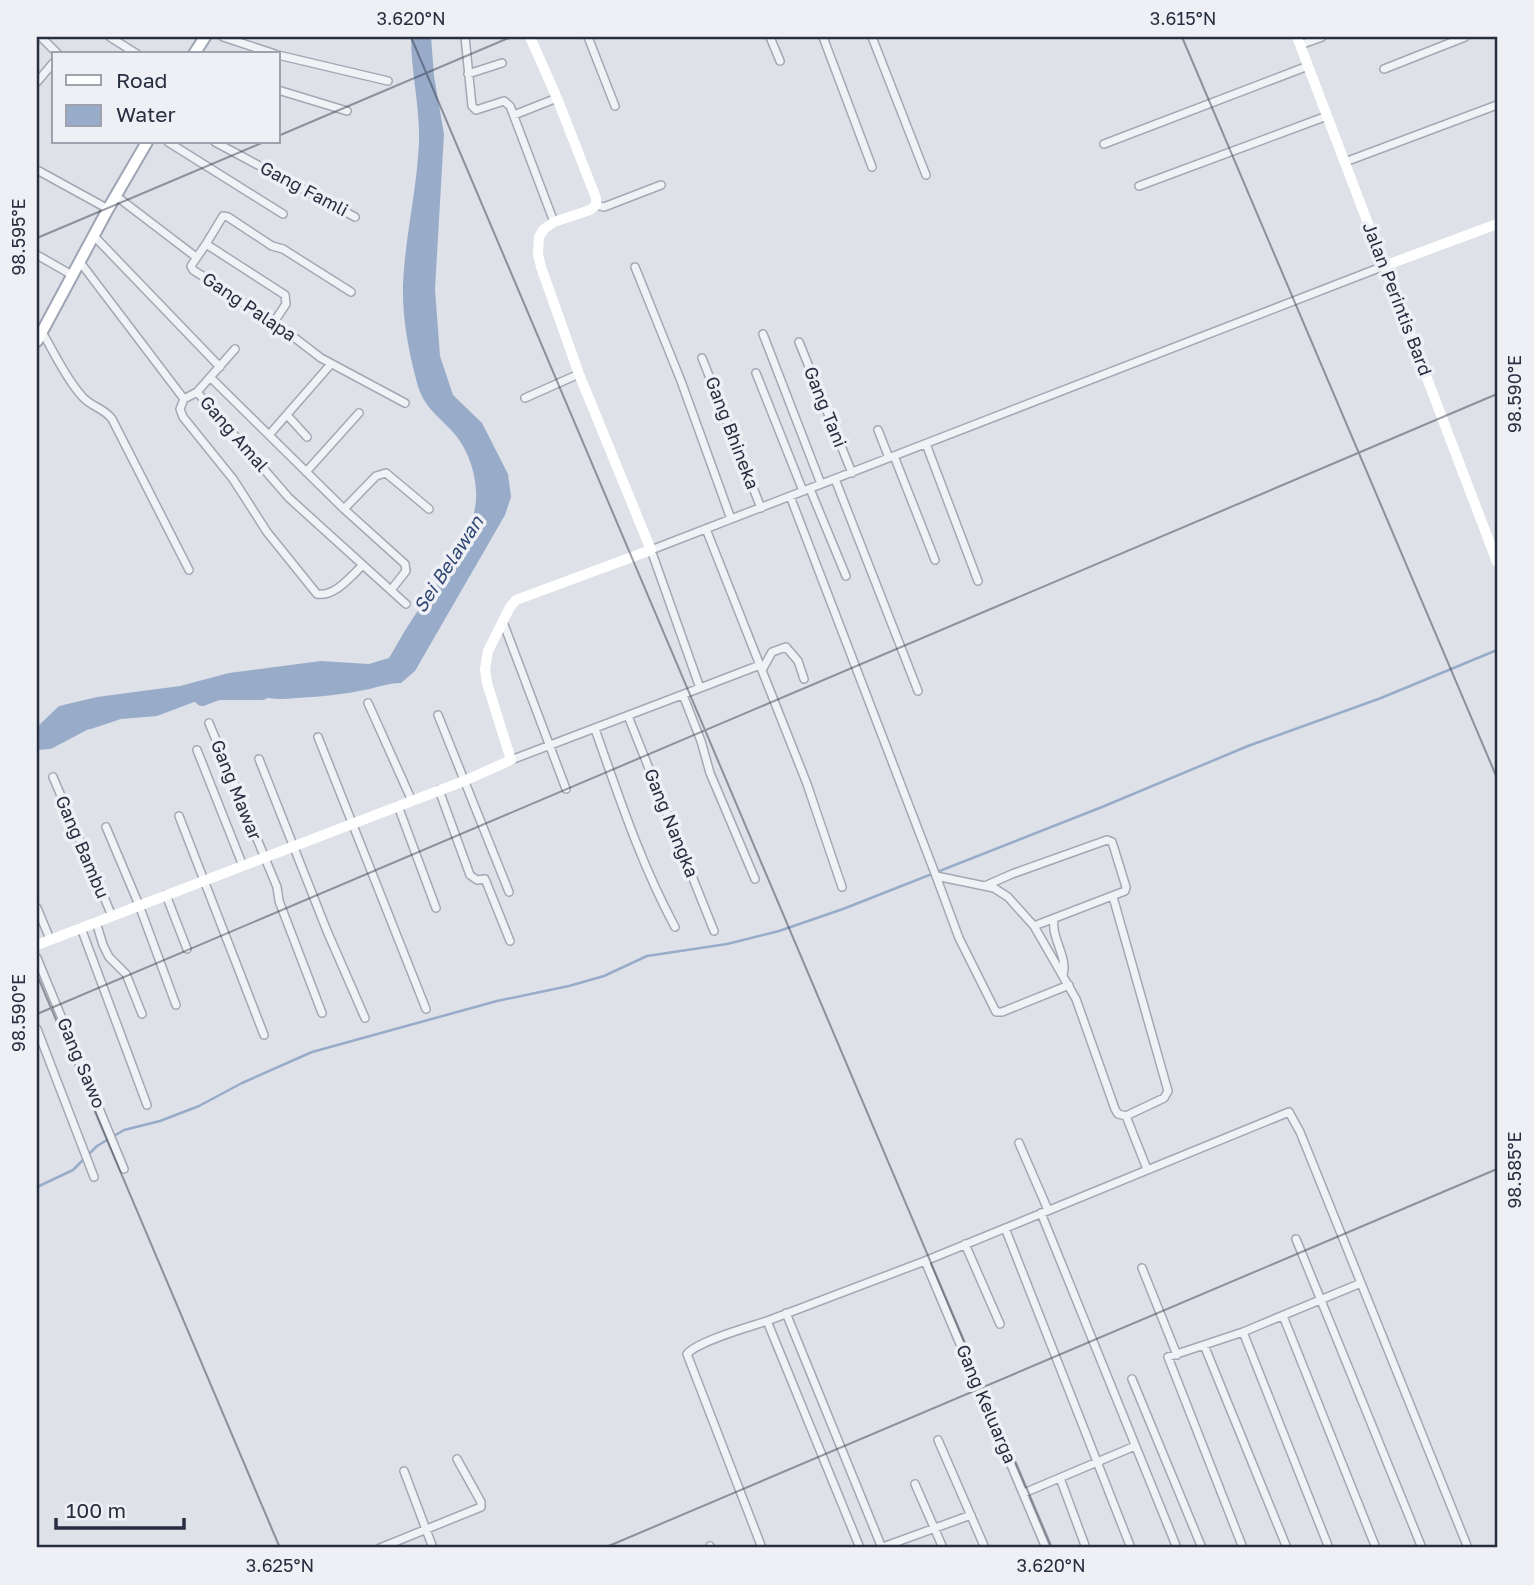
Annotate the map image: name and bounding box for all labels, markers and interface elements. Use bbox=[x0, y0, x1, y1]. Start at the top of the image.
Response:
text: 3.620°N bbox=[376, 7, 446, 29]
text: 3.615°N bbox=[1150, 7, 1216, 29]
legend bbox=[52, 52, 280, 144]
text: Road bbox=[116, 67, 167, 93]
text: Water bbox=[116, 101, 176, 127]
street label: Gang Famli bbox=[257, 156, 352, 220]
text: 98.595°E bbox=[7, 198, 29, 276]
street label: Jalan Perintis Bard bbox=[1359, 219, 1437, 379]
street label: Gang Palapa bbox=[198, 267, 301, 346]
text: 98.590°E bbox=[1503, 355, 1525, 433]
street label: Gang Tani bbox=[800, 363, 852, 450]
street label: Gang Bhineka bbox=[701, 373, 765, 492]
street label: Gang Amal bbox=[196, 391, 274, 476]
water label: Sei Belawan bbox=[408, 510, 488, 616]
street label: Gang Mawar bbox=[207, 736, 267, 843]
street label: Gang Nangka bbox=[640, 765, 704, 880]
street label: Gang Bambu bbox=[51, 792, 114, 901]
text: 98.590°E bbox=[7, 974, 29, 1052]
street label: Gang Sawo bbox=[53, 1014, 111, 1111]
text: 98.585°E bbox=[1503, 1131, 1525, 1209]
street label: Gang Keluarga bbox=[952, 1341, 1022, 1466]
scale bar bbox=[56, 1487, 184, 1531]
text: 100 m bbox=[66, 1497, 126, 1523]
text: 3.625°N bbox=[246, 1554, 314, 1576]
text: 3.620°N bbox=[1016, 1554, 1086, 1576]

